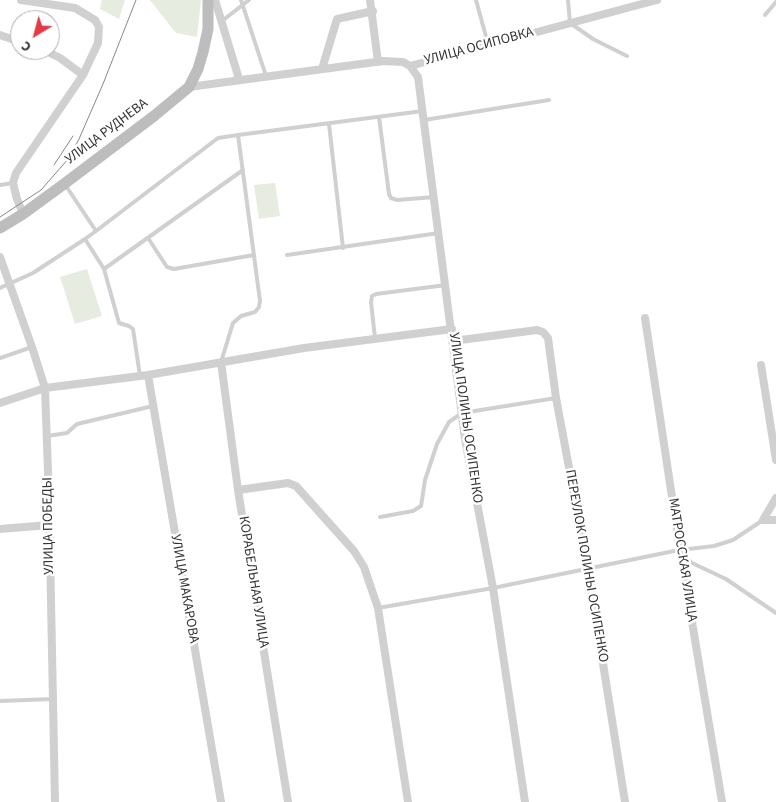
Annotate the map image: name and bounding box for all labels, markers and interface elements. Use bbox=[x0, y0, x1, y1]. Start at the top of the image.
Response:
north arrow bbox=[10, 10, 60, 60]
street label: УЛИЦА ОСИПОВКА bbox=[422, 24, 536, 70]
text: С bbox=[17, 36, 36, 57]
street label: УЛИЦА РУДНЕВА bbox=[62, 95, 152, 169]
street label: УЛИЦА ПОЛИНЫ ОСИПЕНКО bbox=[445, 332, 485, 504]
street label: ПЕРЕУЛОК ПОЛИНЫ ОСИПЕНКО bbox=[561, 468, 611, 664]
street label: УЛИЦА ПОБЕДЫ bbox=[40, 477, 58, 575]
street label: МАТРОССКАЯ УЛИЦА bbox=[664, 497, 700, 623]
street label: КОРАБЕЛЬНАЯ УЛИЦА bbox=[234, 515, 272, 649]
street label: УЛИЦА МАКАРОВА bbox=[166, 533, 202, 645]

